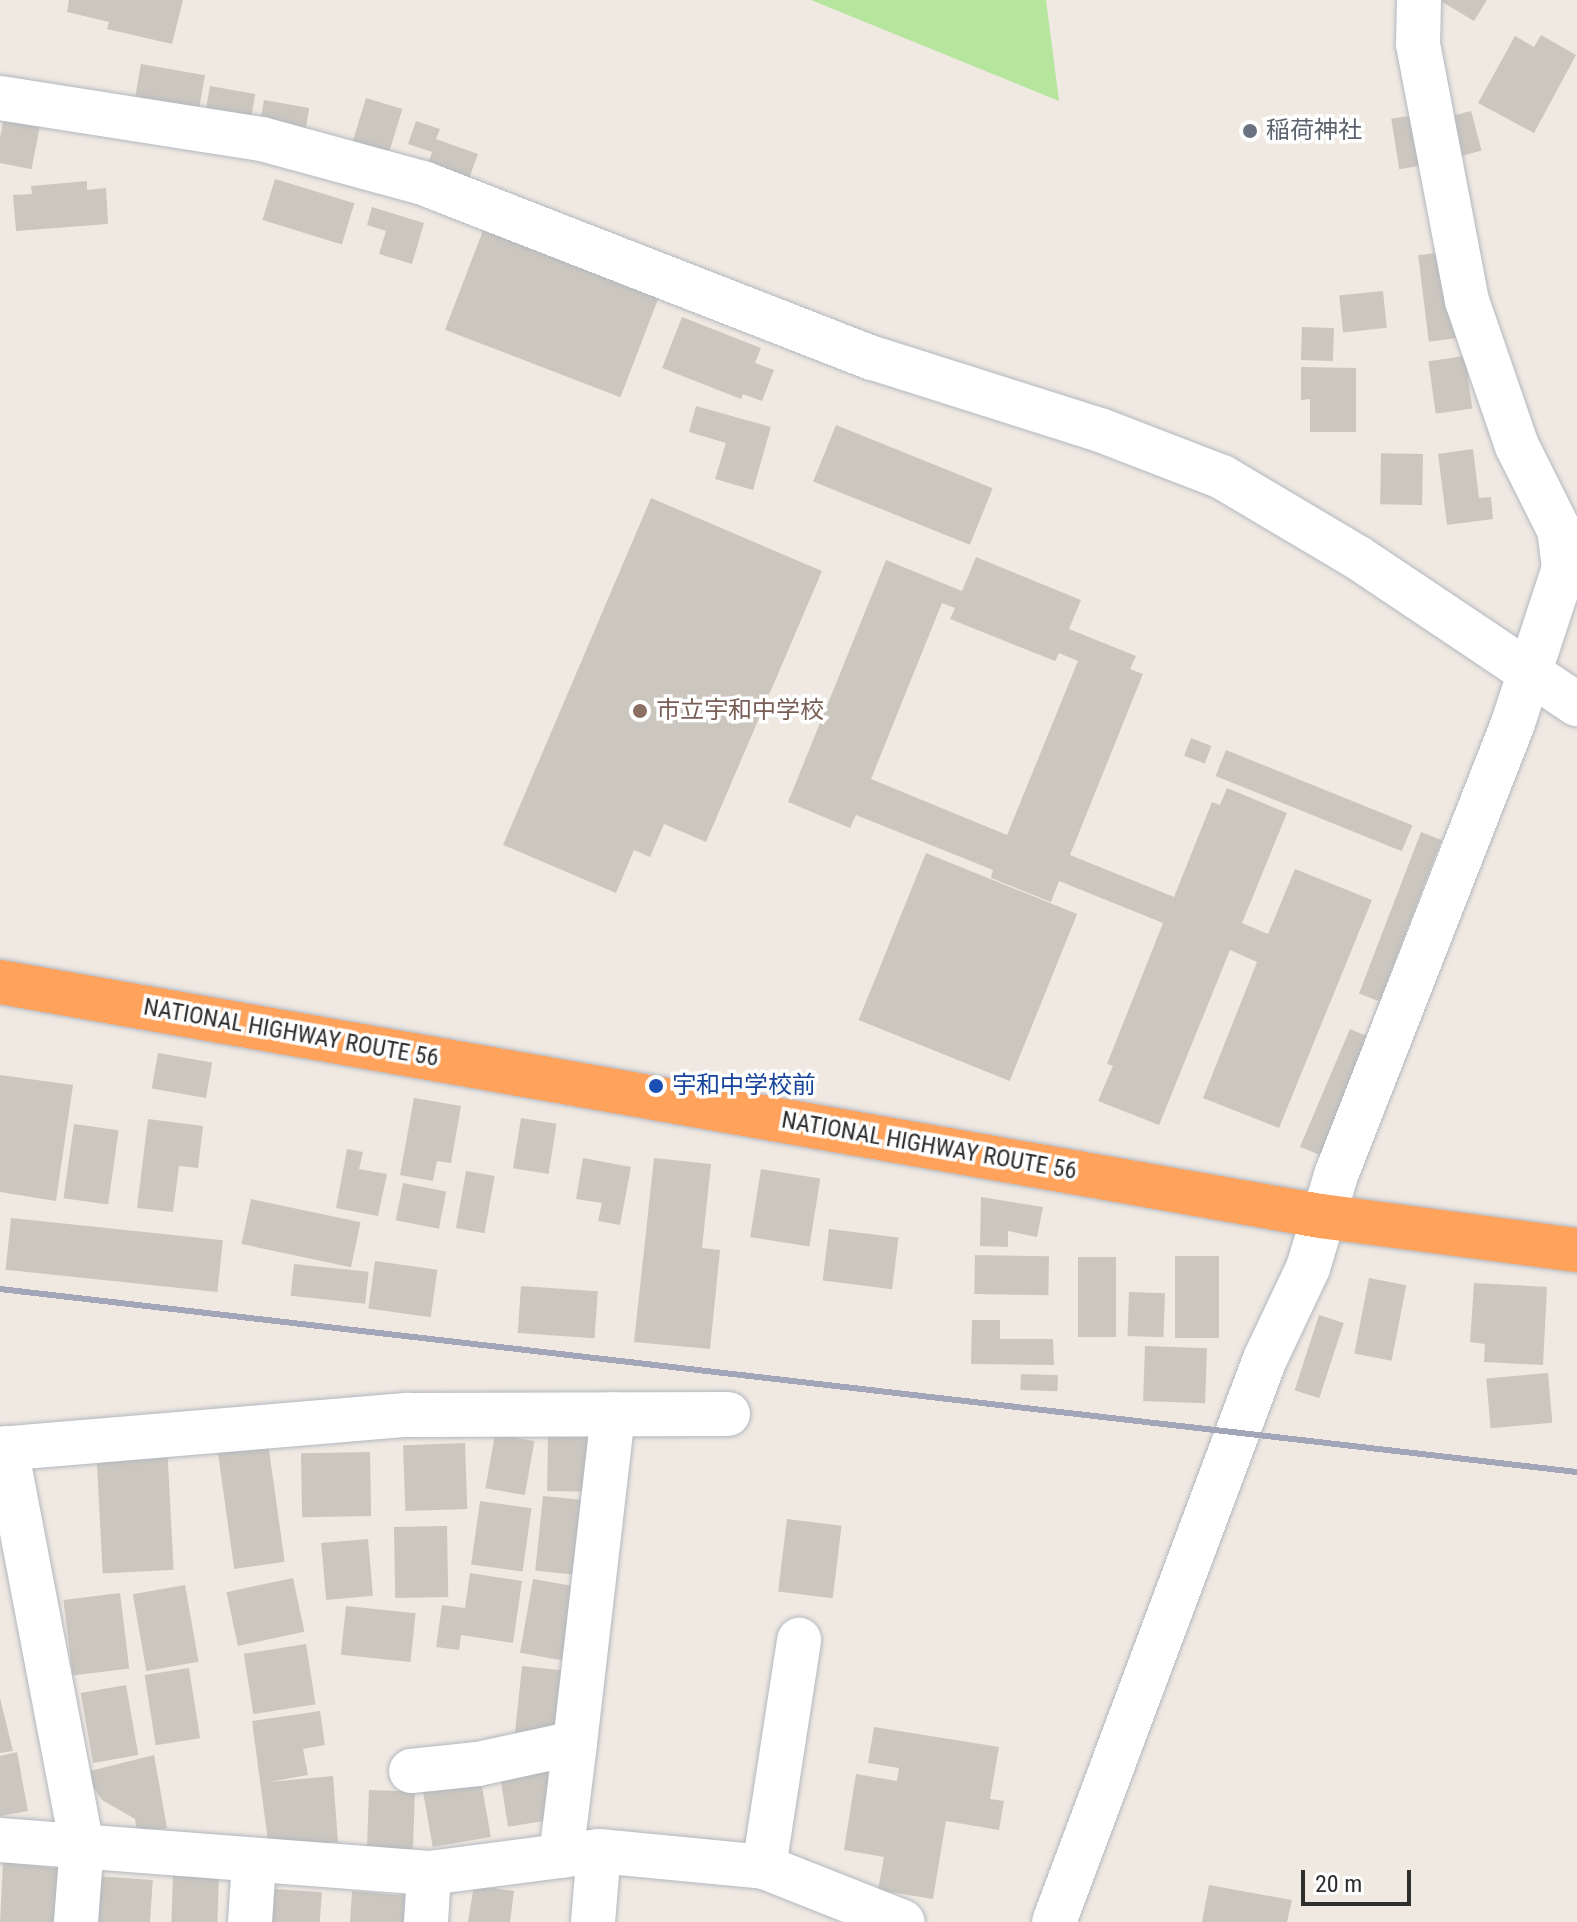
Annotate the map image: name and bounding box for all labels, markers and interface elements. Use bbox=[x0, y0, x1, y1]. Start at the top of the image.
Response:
place label: 稲荷神社 bbox=[1266, 117, 1362, 145]
marker: 稲荷神社 bbox=[1241, 122, 1259, 140]
place label: 市立宇和中学校 bbox=[656, 697, 824, 725]
marker: 市立宇和中学校 bbox=[631, 702, 649, 720]
street label: NATIONAL HIGHWAY ROUTE 56 bbox=[141, 993, 441, 1073]
place label: 宇和中学校前 bbox=[672, 1072, 816, 1100]
marker: 宇和中学校前 bbox=[647, 1077, 665, 1095]
street label: NATIONAL HIGHWAY ROUTE 56 bbox=[779, 1106, 1079, 1186]
scale bar bbox=[1305, 1854, 1415, 1904]
text: 20 m bbox=[1315, 1870, 1362, 1898]

